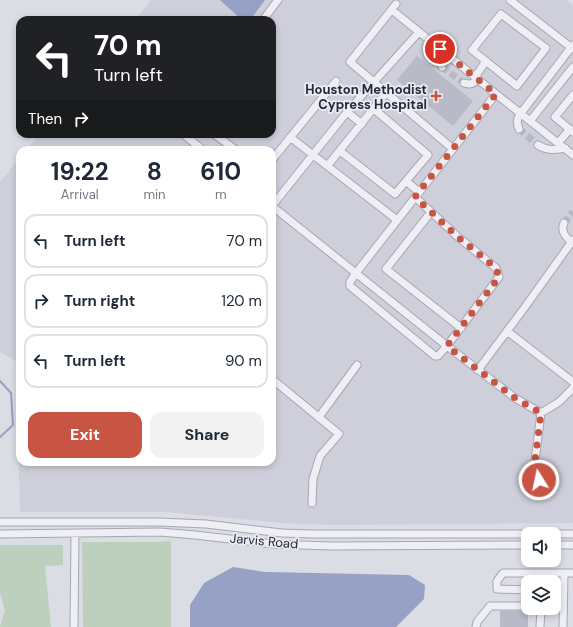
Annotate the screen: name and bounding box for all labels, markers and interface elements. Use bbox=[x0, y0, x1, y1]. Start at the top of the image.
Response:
text: 70 m bbox=[94, 27, 162, 64]
icon: left bbox=[28, 32, 80, 84]
pin bbox=[423, 32, 457, 66]
icon: arrive bbox=[429, 38, 451, 60]
text: Turn left bbox=[94, 63, 163, 87]
place label: Houston Methodist Cypress Hospital bbox=[305, 81, 427, 113]
marker: Houston Methodist Cypress Hospital bbox=[430, 90, 442, 102]
icon: right bbox=[70, 108, 92, 130]
text: Then bbox=[28, 109, 62, 129]
text: 19:22 bbox=[51, 156, 109, 187]
text: 8 bbox=[147, 156, 162, 187]
text: 610 bbox=[200, 156, 241, 187]
text: Arrival bbox=[61, 186, 99, 203]
text: min bbox=[143, 186, 166, 203]
text: m bbox=[215, 186, 227, 203]
icon: left bbox=[30, 230, 52, 252]
text: Turn left bbox=[64, 231, 125, 251]
text: 70 m bbox=[227, 231, 262, 251]
icon: right bbox=[30, 290, 52, 312]
text: Turn right bbox=[64, 291, 135, 311]
text: 120 m bbox=[221, 291, 262, 311]
icon: left bbox=[30, 350, 52, 372]
text: Turn left bbox=[64, 351, 125, 371]
text: 90 m bbox=[225, 351, 262, 371]
button: Exit bbox=[28, 412, 142, 458]
button: Share bbox=[150, 412, 264, 458]
position arrow bbox=[518, 459, 560, 501]
map controls bbox=[521, 527, 561, 615]
button: sound bbox=[521, 527, 561, 567]
street label: Jarvis Road bbox=[229, 530, 299, 552]
button: layers bbox=[521, 575, 561, 615]

